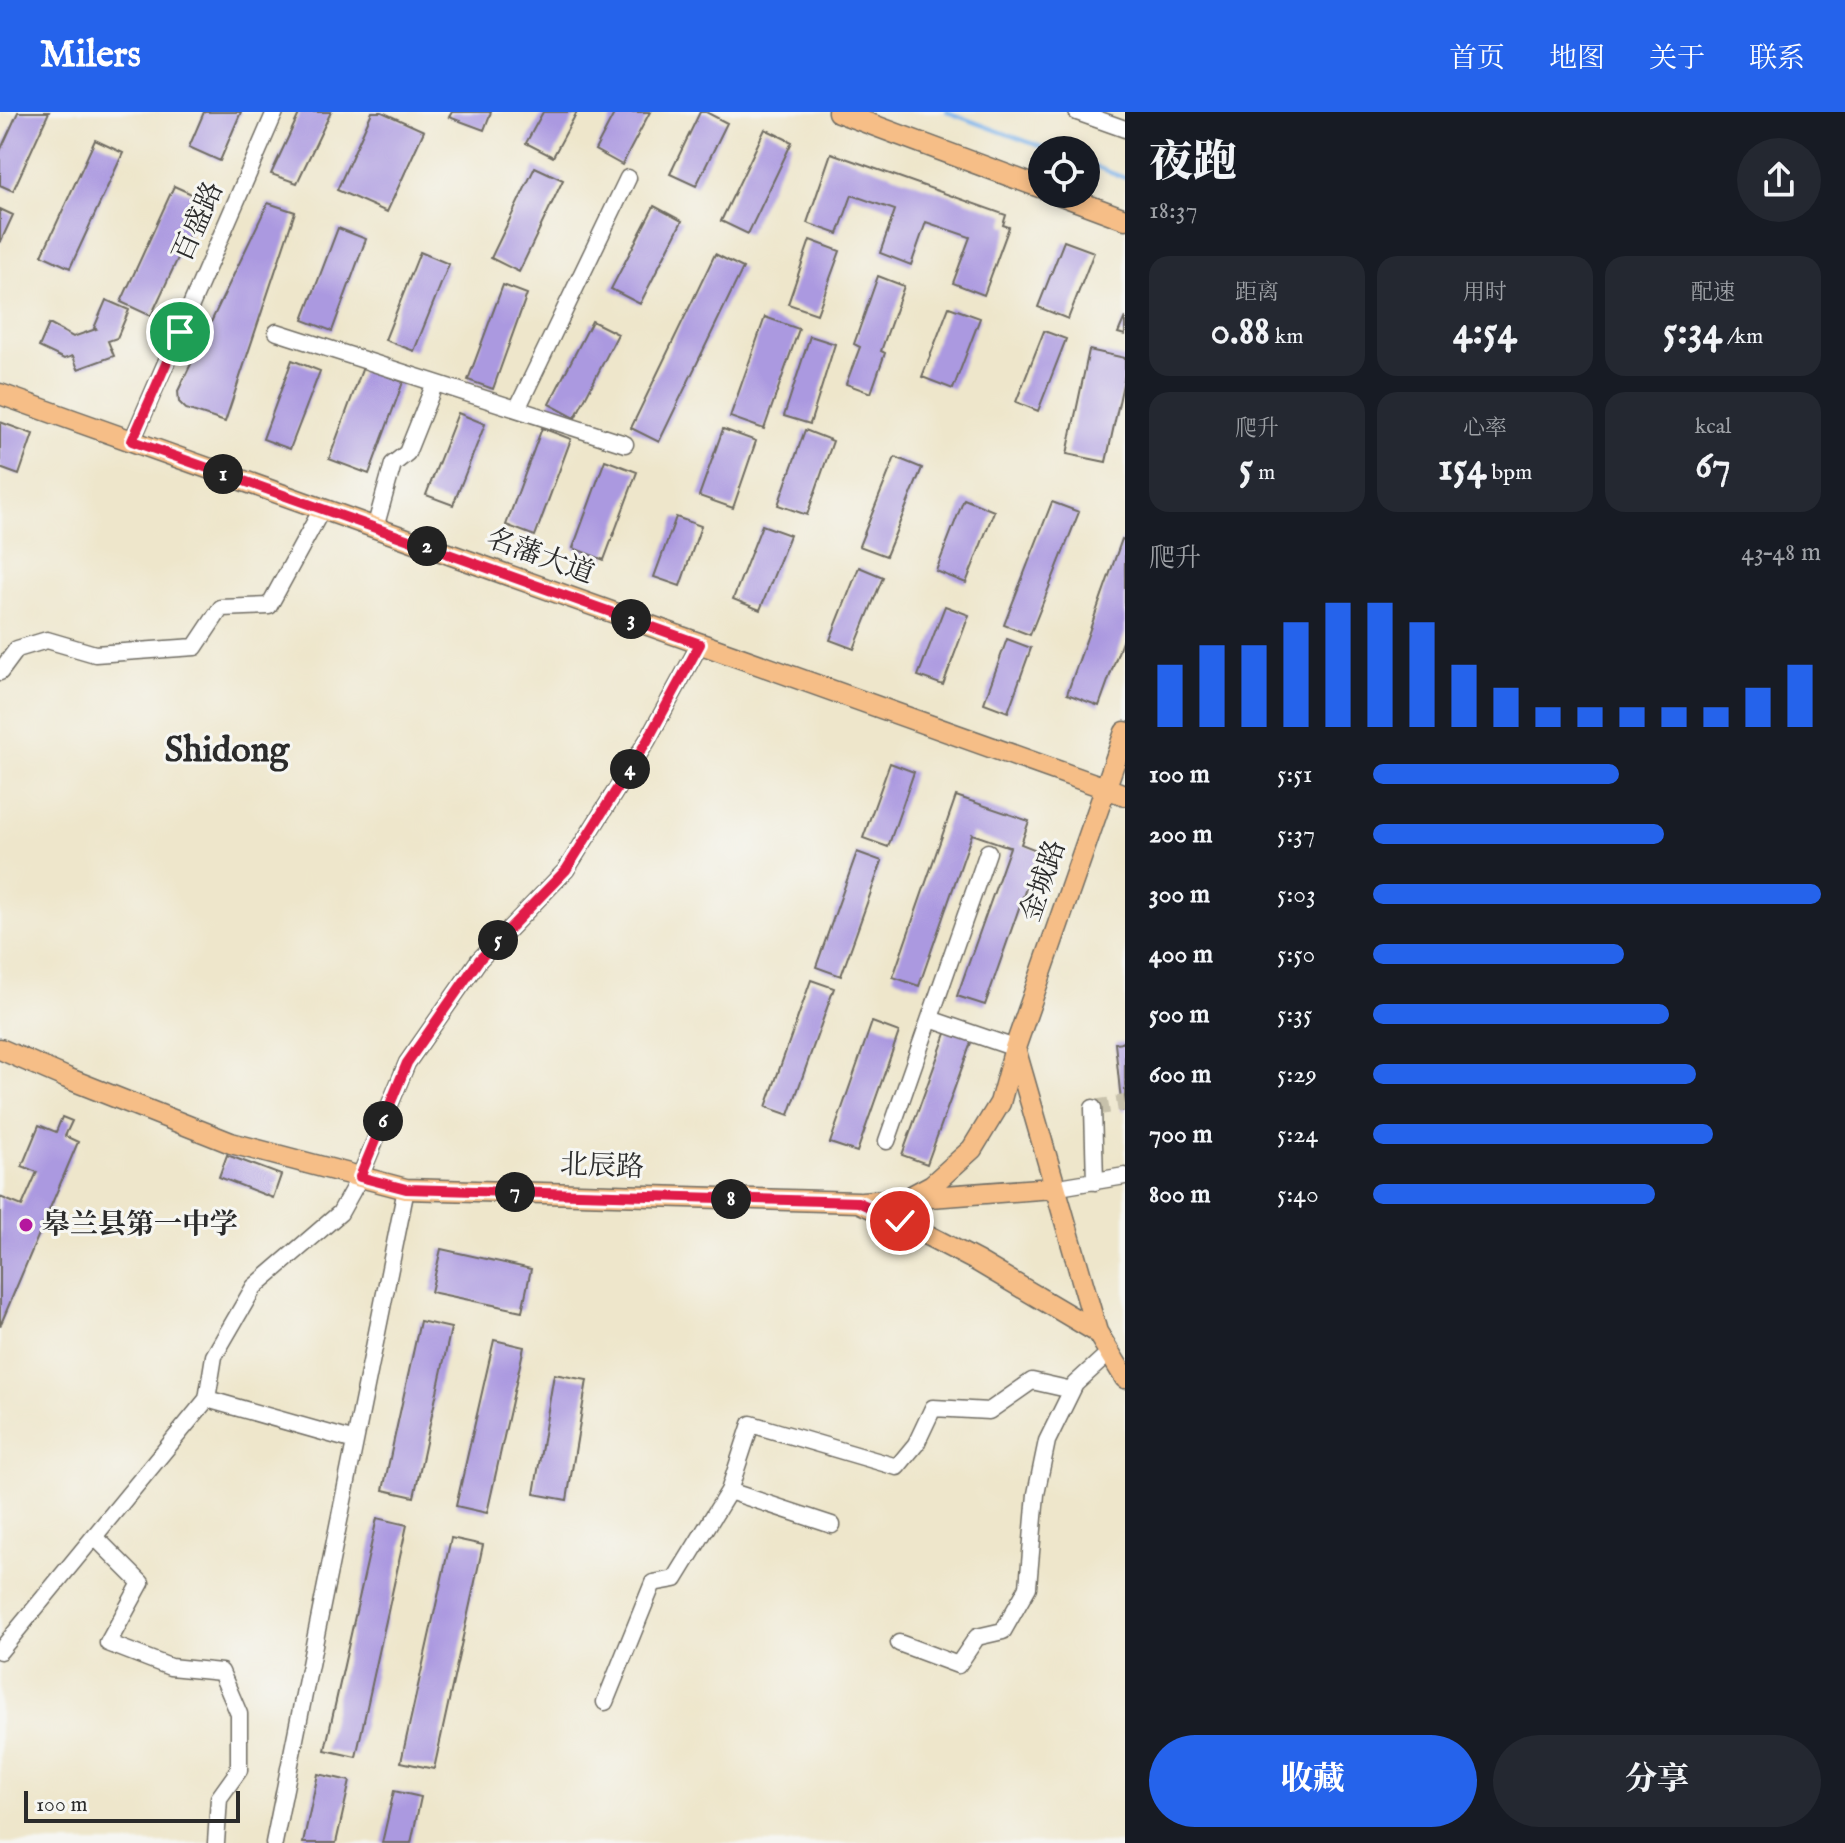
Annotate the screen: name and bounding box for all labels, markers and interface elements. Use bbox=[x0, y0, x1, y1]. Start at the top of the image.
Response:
text: Milers bbox=[40, 32, 141, 80]
text: 首页 bbox=[1449, 42, 1505, 77]
text: 地图 bbox=[1549, 42, 1605, 77]
text: 关于 bbox=[1649, 42, 1705, 77]
text: 联系 bbox=[1749, 42, 1805, 77]
map controls bbox=[1028, 136, 1100, 208]
button: locate bbox=[1028, 136, 1100, 208]
text: 夜跑 bbox=[1149, 136, 1237, 192]
button: share bbox=[1737, 138, 1821, 222]
street label: 百盛路 bbox=[166, 177, 232, 267]
text: 18:37 bbox=[1149, 194, 1198, 227]
text: 距离 bbox=[1235, 279, 1279, 307]
text: 用时 bbox=[1463, 279, 1507, 307]
text: 配速 bbox=[1691, 279, 1735, 307]
pin bbox=[146, 298, 214, 366]
text: 0.88 bbox=[1210, 307, 1270, 358]
text: 4:54 bbox=[1453, 307, 1517, 358]
text: 5:34 bbox=[1663, 307, 1722, 358]
icon: arrive bbox=[158, 310, 202, 354]
text: km bbox=[1270, 323, 1304, 351]
text: /km bbox=[1722, 323, 1763, 351]
text: kcal bbox=[1695, 413, 1731, 441]
text: 爬升 bbox=[1235, 415, 1279, 443]
text: 心率 bbox=[1463, 415, 1507, 443]
text: 67 bbox=[1695, 441, 1731, 492]
text: 5 bbox=[1239, 443, 1253, 494]
text: 154 bbox=[1438, 443, 1487, 494]
pin: 1 bbox=[203, 454, 243, 494]
text: m bbox=[1253, 459, 1275, 487]
text: bpm bbox=[1487, 459, 1532, 487]
text: 1 bbox=[219, 460, 227, 488]
street label: 名藩大道 bbox=[481, 521, 599, 593]
pin: 2 bbox=[407, 526, 447, 566]
text: 2 bbox=[422, 532, 432, 560]
text: 43–48 m bbox=[1741, 536, 1821, 569]
text: 爬升 bbox=[1149, 542, 1201, 575]
pin: 3 bbox=[611, 599, 651, 639]
text: 3 bbox=[627, 605, 635, 633]
district label: Shidong bbox=[165, 728, 291, 774]
pin: 4 bbox=[610, 749, 650, 789]
text: 4 bbox=[625, 755, 635, 783]
text: 100 m bbox=[1149, 758, 1210, 791]
text: 5:51 bbox=[1277, 758, 1312, 791]
text: 200 m bbox=[1149, 818, 1213, 851]
text: 5:37 bbox=[1277, 818, 1315, 851]
street label: 金城路 bbox=[1014, 836, 1074, 926]
text: 300 m bbox=[1149, 878, 1210, 911]
text: 5:03 bbox=[1277, 878, 1316, 911]
pin: 5 bbox=[478, 920, 518, 960]
text: 5 bbox=[494, 926, 502, 954]
text: 400 m bbox=[1149, 938, 1213, 971]
text: 5:50 bbox=[1277, 938, 1315, 971]
text: 500 m bbox=[1149, 998, 1210, 1031]
text: 5:35 bbox=[1277, 998, 1312, 1031]
text: 600 m bbox=[1149, 1058, 1211, 1091]
text: 5:29 bbox=[1277, 1058, 1317, 1091]
pin: 6 bbox=[363, 1101, 403, 1141]
text: 6 bbox=[378, 1107, 388, 1135]
text: 700 m bbox=[1149, 1118, 1212, 1151]
text: 5:24 bbox=[1277, 1118, 1318, 1151]
street label: 北辰路 bbox=[559, 1148, 645, 1186]
pin: 7 bbox=[495, 1172, 535, 1212]
text: 7 bbox=[510, 1178, 520, 1206]
text: 800 m bbox=[1149, 1178, 1211, 1211]
text: 5:40 bbox=[1277, 1178, 1319, 1211]
pin: 8 bbox=[711, 1179, 751, 1219]
text: 8 bbox=[727, 1185, 735, 1213]
pin bbox=[866, 1187, 934, 1255]
icon: check bbox=[878, 1199, 922, 1243]
place label: 皋兰县第一中学 bbox=[42, 1208, 238, 1243]
marker: 皋兰县第一中学 bbox=[17, 1216, 35, 1234]
button: 收藏 bbox=[1149, 1735, 1477, 1827]
button: 分享 bbox=[1493, 1735, 1821, 1827]
scale bar bbox=[24, 1787, 240, 1823]
text: 100 m bbox=[36, 1791, 88, 1819]

